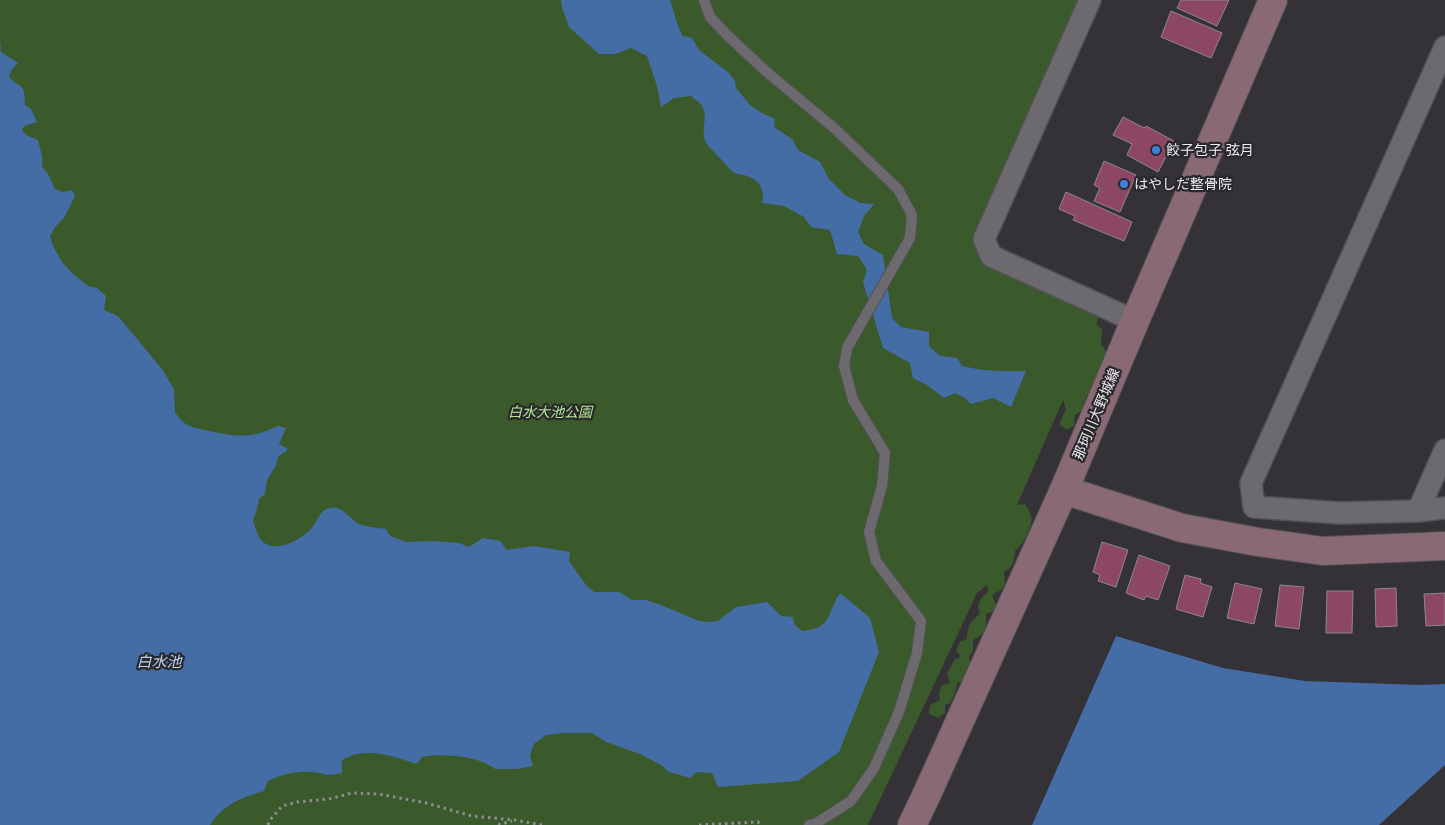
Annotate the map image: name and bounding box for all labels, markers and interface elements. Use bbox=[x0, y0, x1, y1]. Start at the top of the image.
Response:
place label: 餃子包子 弦月 bbox=[1166, 140, 1254, 159]
marker: 餃子包子 弦月 bbox=[1150, 144, 1162, 156]
place label: はやしだ整骨院 bbox=[1134, 174, 1232, 193]
marker: はやしだ整骨院 bbox=[1118, 178, 1130, 190]
street label: 那珂川大野城線 bbox=[1068, 365, 1123, 463]
park label: 白水大池公園 bbox=[508, 402, 594, 421]
water label: 白水池 bbox=[136, 651, 183, 671]

